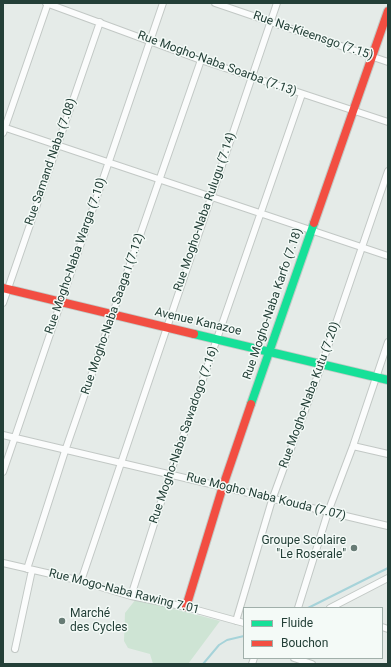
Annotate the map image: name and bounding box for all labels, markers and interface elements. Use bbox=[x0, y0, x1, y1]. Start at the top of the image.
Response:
street label: Rue Na-Kieensgo (7.15) bbox=[251, 9, 375, 63]
street label: Rue Mogho-Naba Soarba (7.13) bbox=[136, 29, 298, 99]
street label: Rue Samand Naba (7.08) bbox=[22, 97, 80, 227]
street label: Rue Mogho-Naba Rulugu (7.14) bbox=[171, 131, 239, 293]
street label: Rue Mogho-Naba Warga (7.10) bbox=[42, 176, 110, 336]
street label: Rue Mogho-Naba Karfo (7.18) bbox=[240, 226, 306, 382]
street label: Rue Mogho-Naba Saaga I (7.12) bbox=[79, 231, 147, 397]
street label: Avenue Kanazoe bbox=[153, 305, 243, 339]
street label: Rue Mogho-Naba Kutu (7.20) bbox=[277, 320, 343, 470]
street label: Rue Mogho-Naba Sawadogo (7.16) bbox=[147, 344, 221, 526]
street label: Rue Mogho Naba Kouda (7.07) bbox=[185, 470, 347, 524]
place label: Groupe Scolaire "Le Roserale" bbox=[261, 534, 346, 562]
marker: Groupe Scolaire "Le Roserale" bbox=[349, 543, 359, 553]
street label: Rue Mogo-Naba Rawing 7.01 bbox=[47, 566, 201, 618]
place label: Marché des Cycles bbox=[70, 607, 127, 635]
legend bbox=[243, 607, 383, 659]
marker: Marché des Cycles bbox=[57, 616, 67, 626]
text: Fluide bbox=[281, 616, 313, 630]
text: Bouchon bbox=[281, 636, 328, 650]

